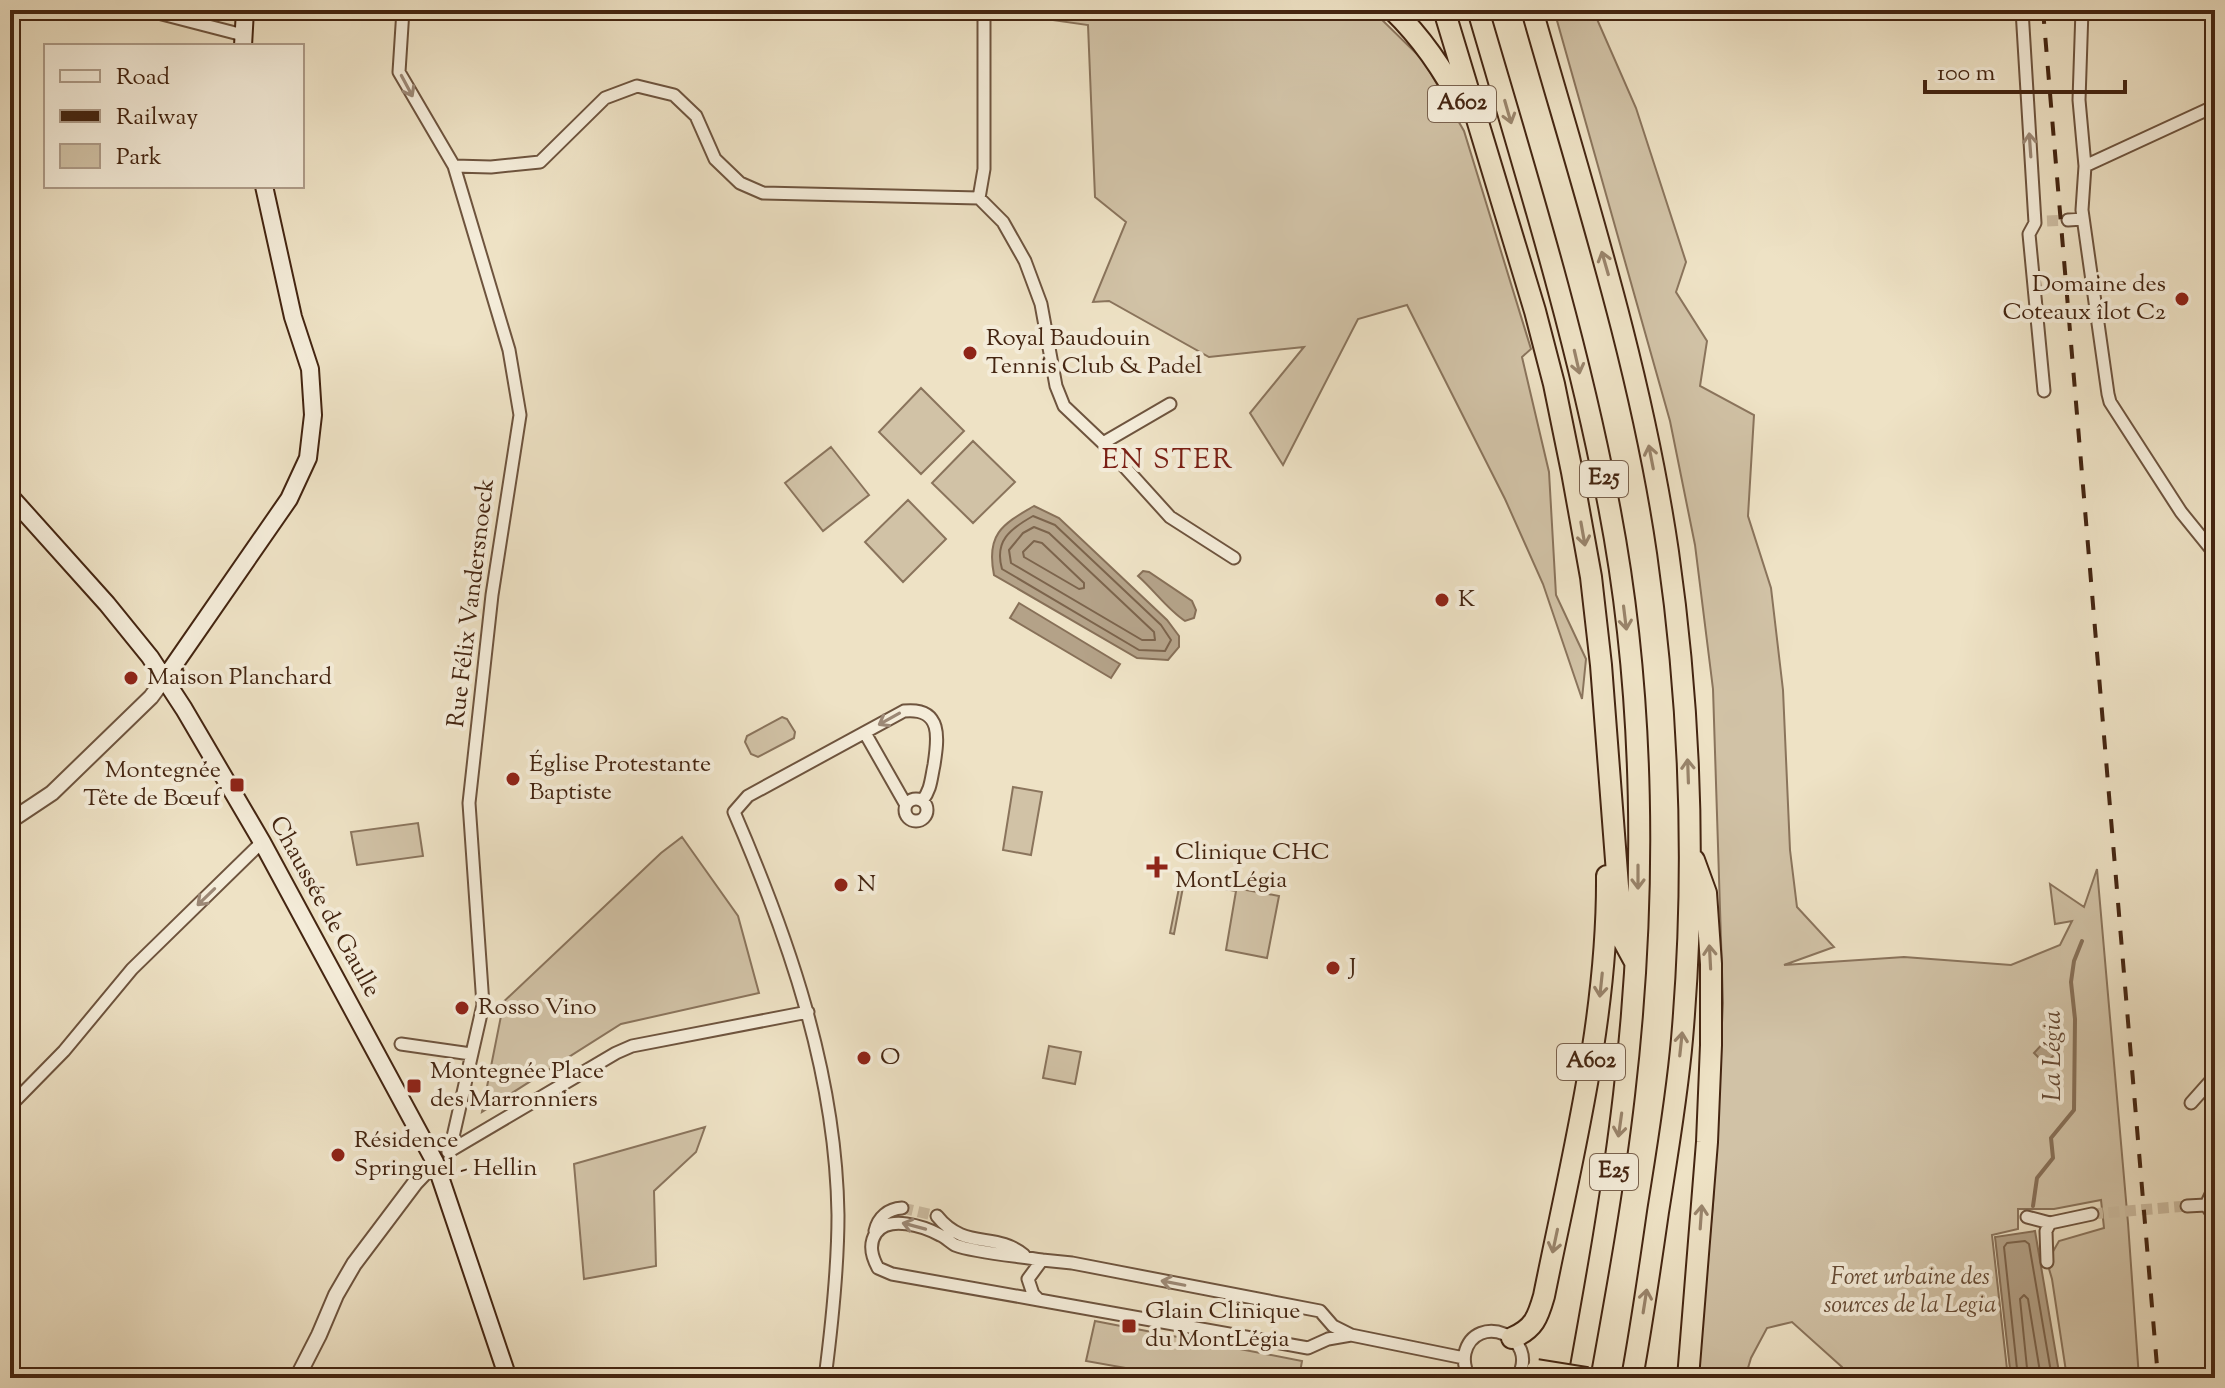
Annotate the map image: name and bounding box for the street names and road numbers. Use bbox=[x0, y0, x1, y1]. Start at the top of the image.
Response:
road number: A602 bbox=[1428, 86, 1496, 122]
road number: E25 bbox=[1580, 461, 1628, 497]
street label: Rue Félix Vandersnoeck bbox=[440, 477, 504, 729]
street label: Chaussée de Gaulle bbox=[260, 810, 388, 1004]
road number: A602 bbox=[1557, 1044, 1625, 1080]
road number: E25 bbox=[1590, 1154, 1638, 1190]

